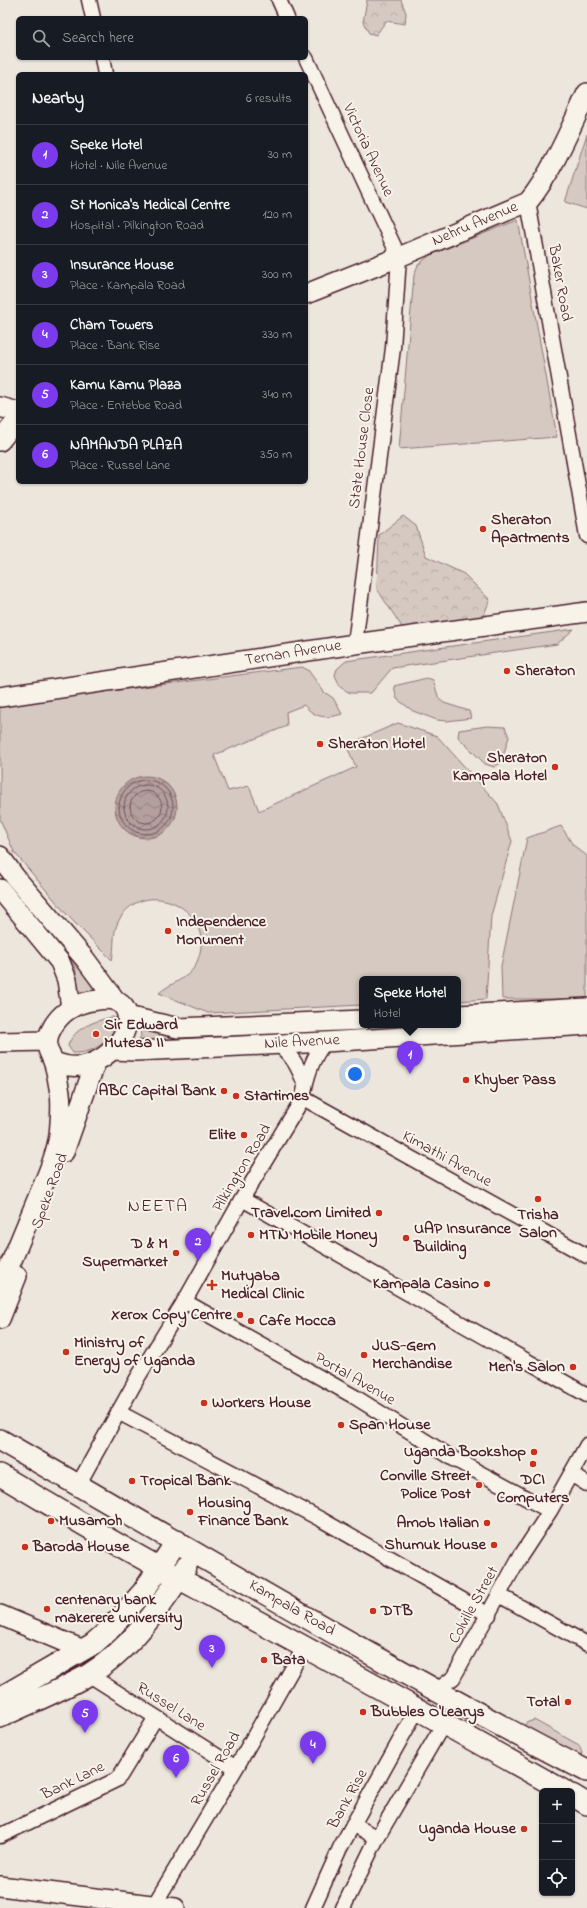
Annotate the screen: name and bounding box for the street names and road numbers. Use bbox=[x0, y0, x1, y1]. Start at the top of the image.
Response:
street label: Victoria Avenue bbox=[336, 99, 400, 201]
street label: Nehru Avenue bbox=[428, 195, 523, 253]
street label: Baker Road bbox=[541, 242, 579, 323]
street label: State House Close bbox=[343, 385, 381, 510]
street label: Ternan Avenue bbox=[243, 633, 344, 672]
street label: Nile Avenue bbox=[264, 1028, 341, 1056]
street label: Pilkington Road bbox=[206, 1119, 278, 1217]
street label: Kimathi Avenue bbox=[398, 1124, 497, 1194]
street label: Speke Road bbox=[25, 1150, 75, 1232]
street label: Portal Avenue bbox=[310, 1346, 401, 1412]
street label: Colville Street bbox=[443, 1561, 505, 1648]
street label: Kampala Road bbox=[244, 1574, 340, 1642]
street label: Russel Lane bbox=[132, 1676, 211, 1738]
street label: Russel Road bbox=[185, 1727, 247, 1811]
street label: Bank Lane bbox=[36, 1755, 110, 1807]
street label: Bank Rise bbox=[321, 1764, 375, 1834]

